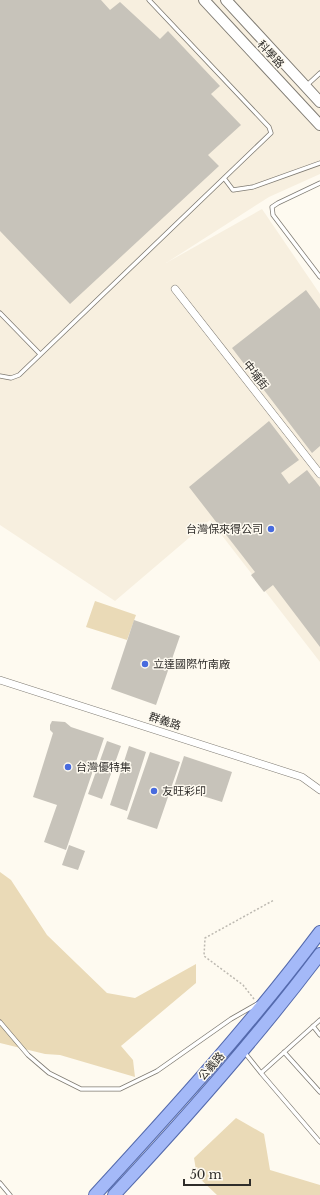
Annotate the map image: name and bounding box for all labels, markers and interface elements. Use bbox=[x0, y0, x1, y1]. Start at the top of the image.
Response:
street label: 科學路 bbox=[255, 37, 287, 71]
street label: 中埔街 bbox=[240, 358, 272, 392]
place label: 台灣保來得公司 bbox=[186, 522, 263, 536]
marker: 台灣保來得公司 bbox=[266, 524, 276, 534]
place label: 立達國際竹南廠 bbox=[153, 657, 230, 671]
marker: 立達國際竹南廠 bbox=[140, 659, 150, 669]
street label: 群義路 bbox=[147, 709, 183, 733]
place label: 台灣優特集 bbox=[76, 760, 131, 774]
marker: 台灣優特集 bbox=[63, 762, 73, 772]
place label: 友旺彩印 bbox=[162, 784, 206, 798]
marker: 友旺彩印 bbox=[149, 786, 159, 796]
street label: 公義路 bbox=[195, 1049, 227, 1083]
scale bar bbox=[184, 1161, 250, 1187]
text: 50 m bbox=[190, 1167, 222, 1182]

